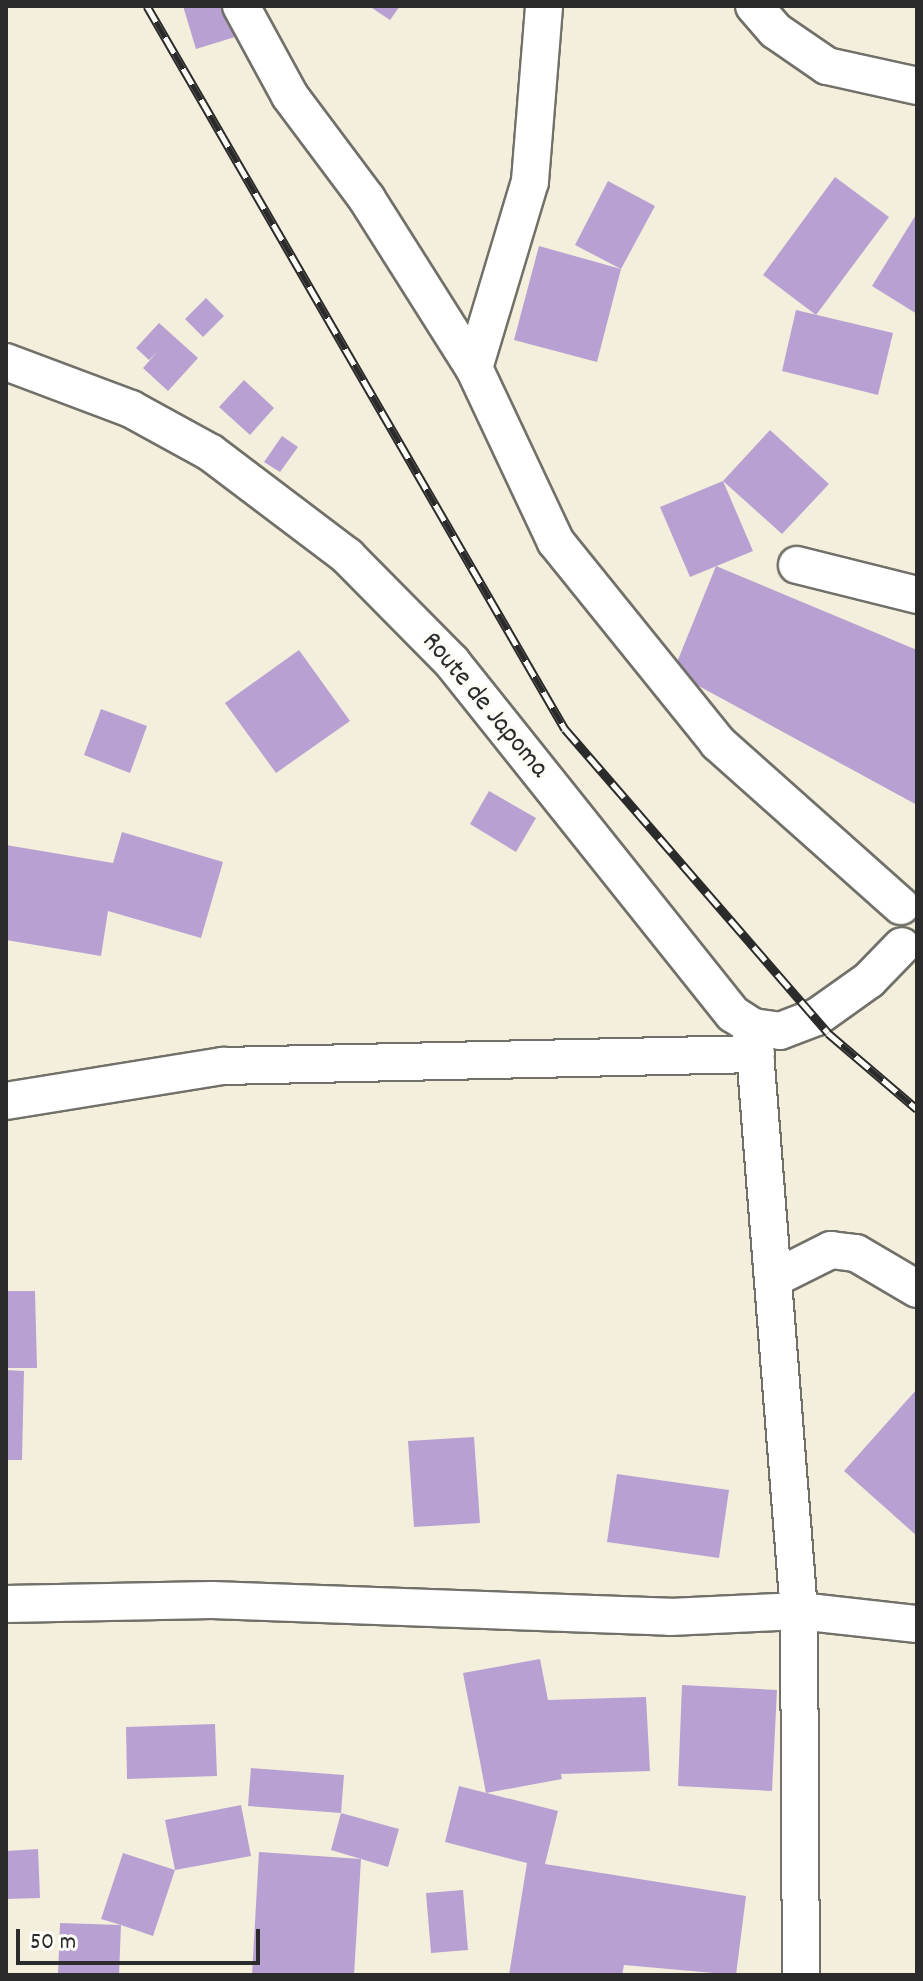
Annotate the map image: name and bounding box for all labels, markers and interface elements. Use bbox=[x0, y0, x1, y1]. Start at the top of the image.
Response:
street label: Route de Japoma bbox=[413, 626, 555, 786]
scale bar bbox=[20, 1913, 264, 1963]
text: 50 m bbox=[30, 1926, 76, 1960]

